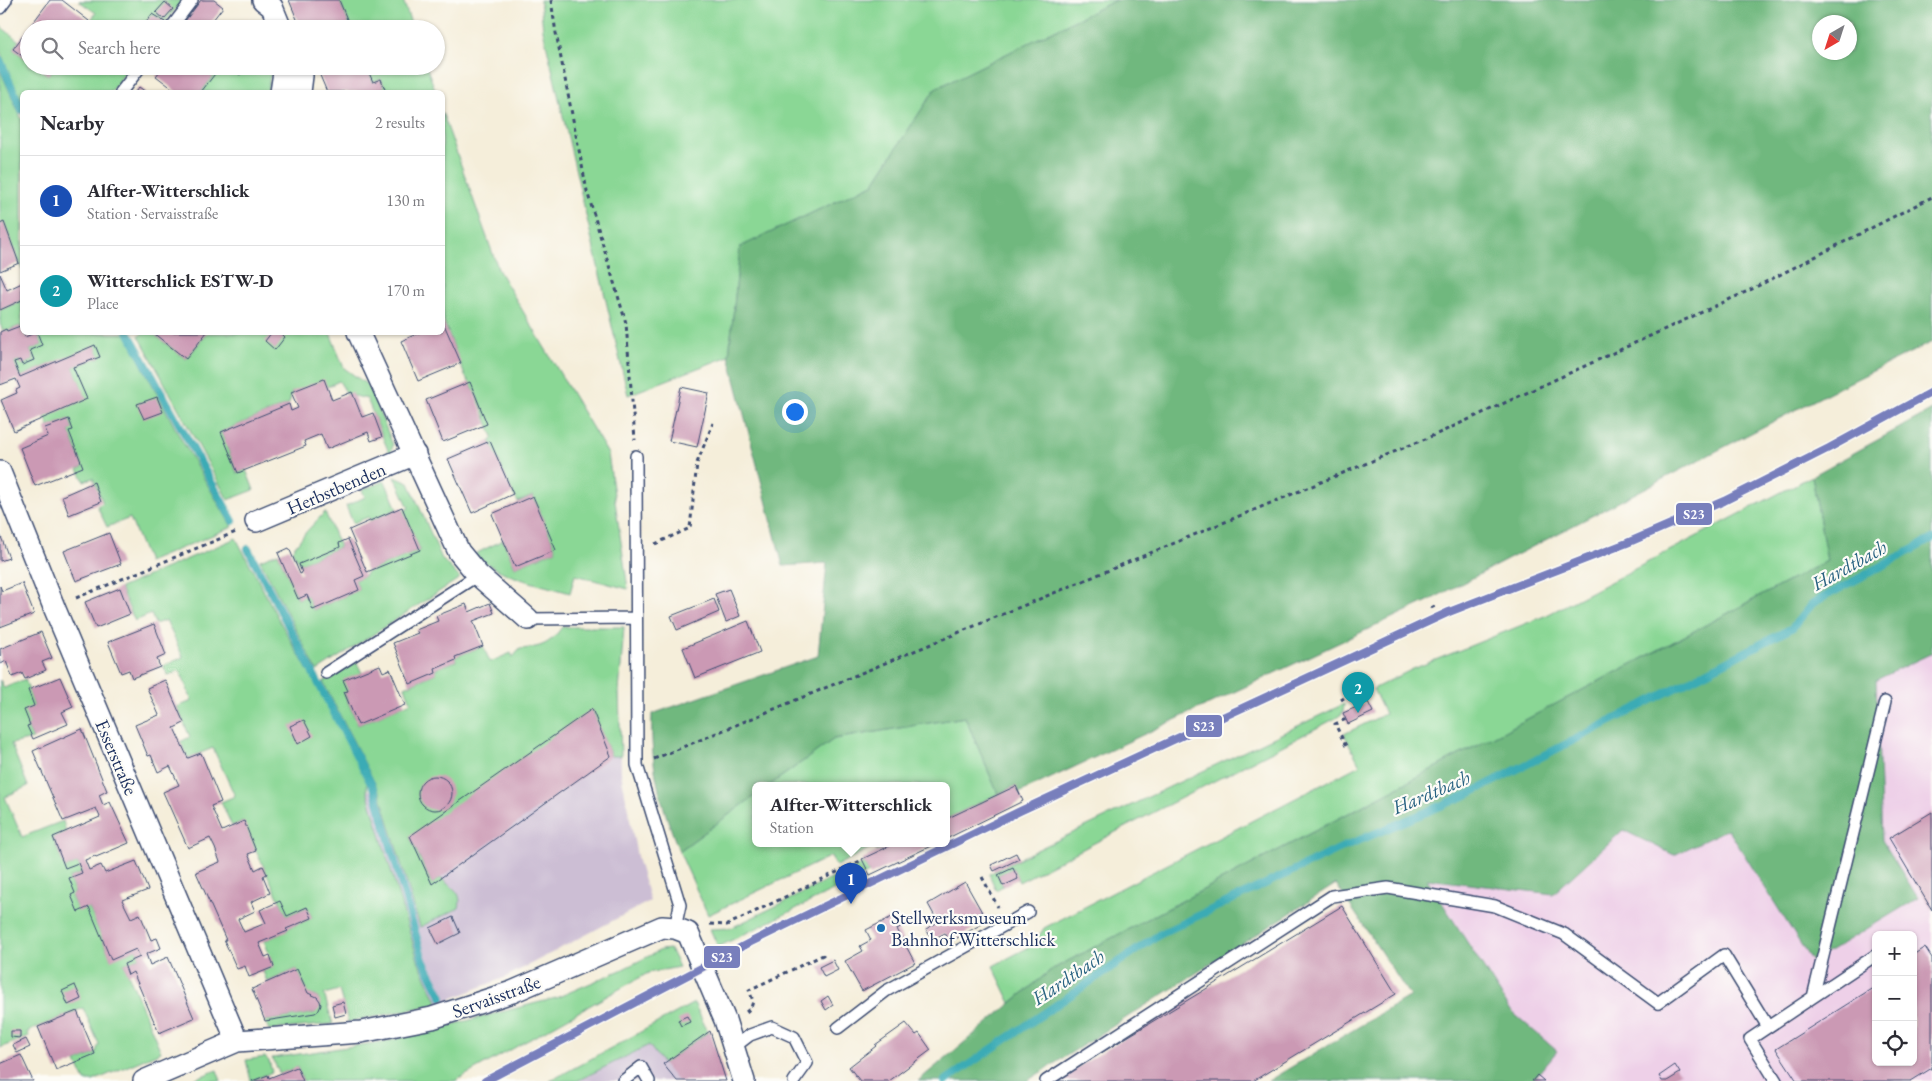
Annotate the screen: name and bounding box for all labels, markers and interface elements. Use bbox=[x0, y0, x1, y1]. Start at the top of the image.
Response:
north arrow bbox=[1812, 15, 1857, 60]
search box bbox=[20, 20, 445, 75]
icon: search bbox=[38, 34, 66, 62]
text: Search here bbox=[78, 35, 160, 60]
text: Nearby bbox=[40, 109, 104, 136]
text: 2 results bbox=[375, 112, 425, 133]
text: Alfter-Witterschlick bbox=[87, 178, 249, 203]
text: 1 bbox=[52, 190, 60, 211]
text: 130 m bbox=[386, 190, 425, 211]
text: Station · Servaisstraße bbox=[87, 203, 218, 224]
text: Witterschlick ESTW-D bbox=[87, 268, 273, 293]
text: 2 bbox=[52, 280, 60, 301]
text: 170 m bbox=[386, 280, 425, 301]
text: Place bbox=[87, 293, 119, 314]
your location bbox=[782, 399, 808, 425]
street label: Herbstbenden bbox=[283, 456, 390, 521]
line badge: S23 bbox=[1675, 502, 1713, 526]
text: S23 bbox=[1683, 505, 1705, 523]
water label: Hardtbach bbox=[1806, 534, 1891, 597]
pin: 2 bbox=[1342, 672, 1374, 713]
line badge: S23 bbox=[1185, 714, 1223, 738]
street label: Esserstraße bbox=[89, 716, 144, 799]
text: S23 bbox=[1193, 717, 1215, 735]
water label: Hardtbach bbox=[1387, 764, 1474, 820]
popup bbox=[752, 782, 950, 847]
text: Alfter-Witterschlick bbox=[770, 792, 932, 817]
text: Station bbox=[770, 817, 814, 838]
pin: 1 bbox=[835, 863, 867, 904]
place label: Stellwerksmuseum Bahnhof Witterschlick bbox=[891, 905, 1057, 952]
marker: Stellwerksmuseum Bahnhof Witterschlick bbox=[875, 922, 887, 934]
map controls bbox=[1872, 931, 1917, 1066]
button: + bbox=[1872, 931, 1917, 976]
water label: Hardtbach bbox=[1026, 943, 1110, 1011]
line badge: S23 bbox=[703, 945, 741, 969]
text: S23 bbox=[711, 948, 733, 966]
street label: Servaisstraße bbox=[449, 969, 544, 1024]
button: − bbox=[1872, 976, 1917, 1021]
button: locate bbox=[1872, 1021, 1917, 1066]

